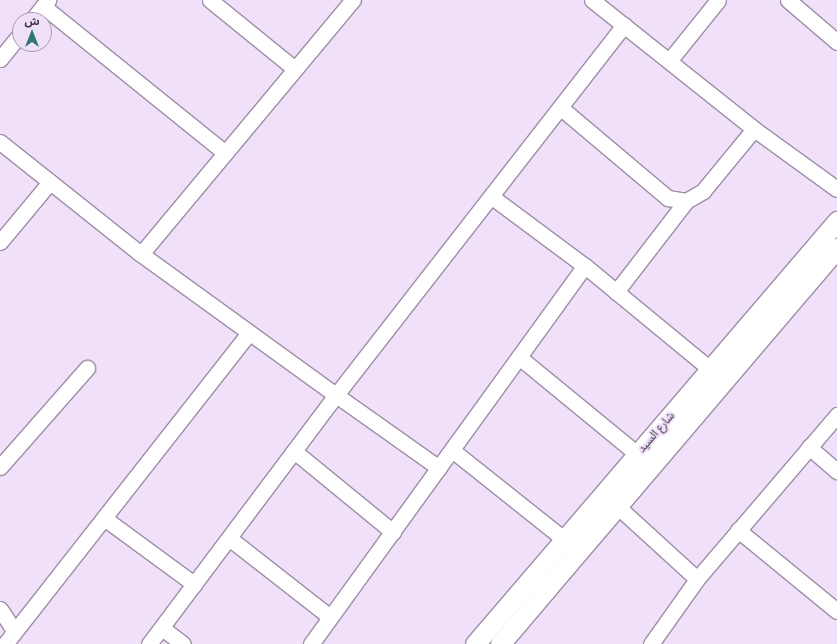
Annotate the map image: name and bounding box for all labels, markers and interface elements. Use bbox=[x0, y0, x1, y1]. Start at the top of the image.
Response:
north arrow bbox=[12, 12, 52, 52]
text: ش bbox=[24, 14, 40, 28]
street label: شارع السيد bbox=[635, 409, 677, 455]

